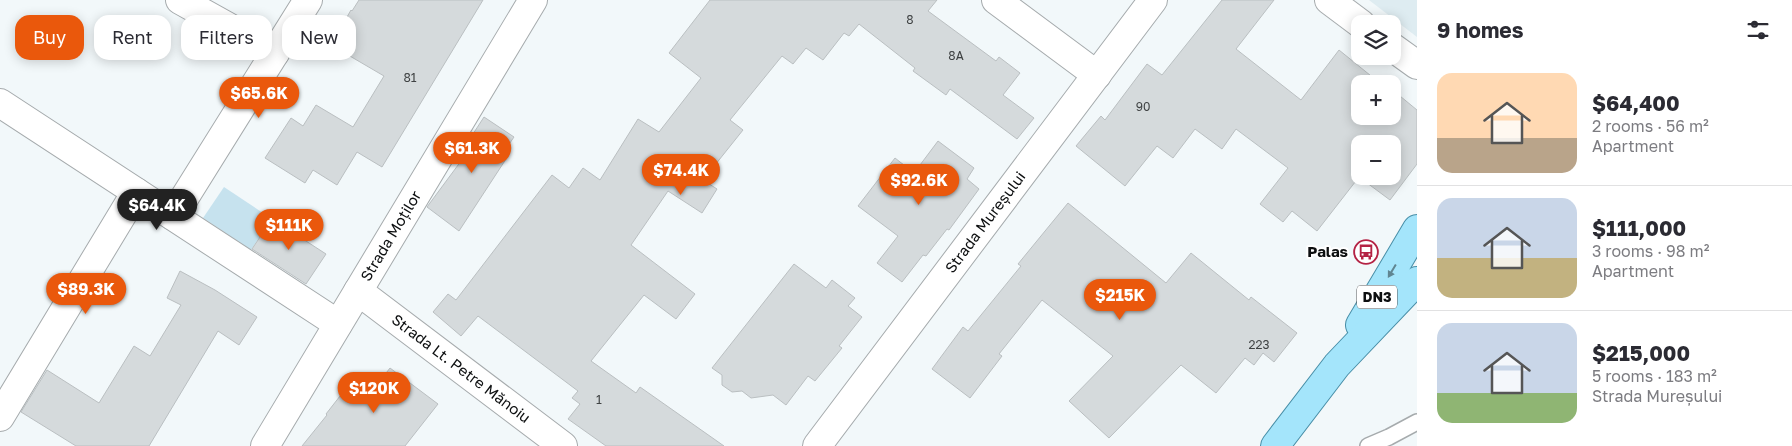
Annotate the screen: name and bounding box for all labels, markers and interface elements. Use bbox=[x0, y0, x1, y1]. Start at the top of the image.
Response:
house number: 8 bbox=[906, 12, 914, 27]
chip: Buy bbox=[15, 15, 84, 60]
chip: Rent bbox=[94, 15, 171, 60]
chip: Filters bbox=[181, 15, 272, 60]
chip: New bbox=[282, 15, 356, 60]
map controls bbox=[1351, 15, 1401, 185]
button: layers bbox=[1351, 15, 1401, 65]
icon: filters bbox=[1744, 16, 1772, 44]
text: 9 homes bbox=[1437, 17, 1523, 43]
house number: 8A bbox=[948, 48, 964, 63]
house number: 81 bbox=[403, 70, 417, 85]
button: + bbox=[1351, 75, 1401, 125]
pin: $65.6K bbox=[218, 76, 300, 119]
text: $65.6K bbox=[230, 83, 288, 103]
text: $64,400 bbox=[1592, 90, 1680, 116]
icon: home bbox=[1477, 93, 1537, 153]
house number: 90 bbox=[1136, 99, 1150, 114]
text: 2 rooms · 56 m² bbox=[1592, 116, 1709, 136]
pin: $61.3K bbox=[431, 132, 513, 174]
button: − bbox=[1351, 135, 1401, 185]
text: Apartment bbox=[1592, 136, 1674, 156]
text: $61.3K bbox=[444, 138, 500, 158]
pin: $74.4K bbox=[640, 154, 722, 196]
text: $74.4K bbox=[653, 160, 709, 180]
pin: $92.6K bbox=[878, 164, 960, 206]
street label: Strada Mureșului bbox=[941, 167, 1029, 276]
text: $92.6K bbox=[890, 170, 948, 190]
street label: Strada Moților bbox=[356, 187, 425, 284]
pin: $64.4K bbox=[116, 188, 198, 231]
text: $64.4K bbox=[128, 195, 186, 215]
pin: $111K bbox=[254, 208, 324, 251]
text: $111K bbox=[265, 215, 313, 235]
text: $111,000 bbox=[1592, 215, 1686, 241]
icon: home bbox=[1477, 218, 1537, 278]
bus stop icon: Palas bbox=[1353, 239, 1379, 265]
text: 3 rooms · 98 m² bbox=[1592, 241, 1709, 261]
place label: Palas bbox=[1307, 242, 1348, 260]
text: Apartment bbox=[1592, 261, 1674, 281]
one-way arrow bbox=[1387, 264, 1396, 277]
pin: $89.3K bbox=[45, 272, 127, 315]
pin: $215K bbox=[1085, 278, 1155, 321]
text: $89.3K bbox=[57, 279, 115, 299]
text: $215K bbox=[1095, 285, 1145, 305]
road number: DN3 bbox=[1357, 286, 1397, 308]
street label: Strada Lt. Petre Mănoiu bbox=[389, 310, 534, 426]
house number: 223 bbox=[1249, 337, 1269, 352]
text: $215,000 bbox=[1592, 340, 1690, 366]
icon: home bbox=[1477, 343, 1537, 403]
text: 5 rooms · 183 m² bbox=[1592, 366, 1717, 386]
pin: $120K bbox=[339, 372, 409, 414]
text: $120K bbox=[349, 378, 399, 398]
text: Strada Mureșului bbox=[1592, 386, 1722, 406]
house number: 1 bbox=[596, 392, 602, 407]

